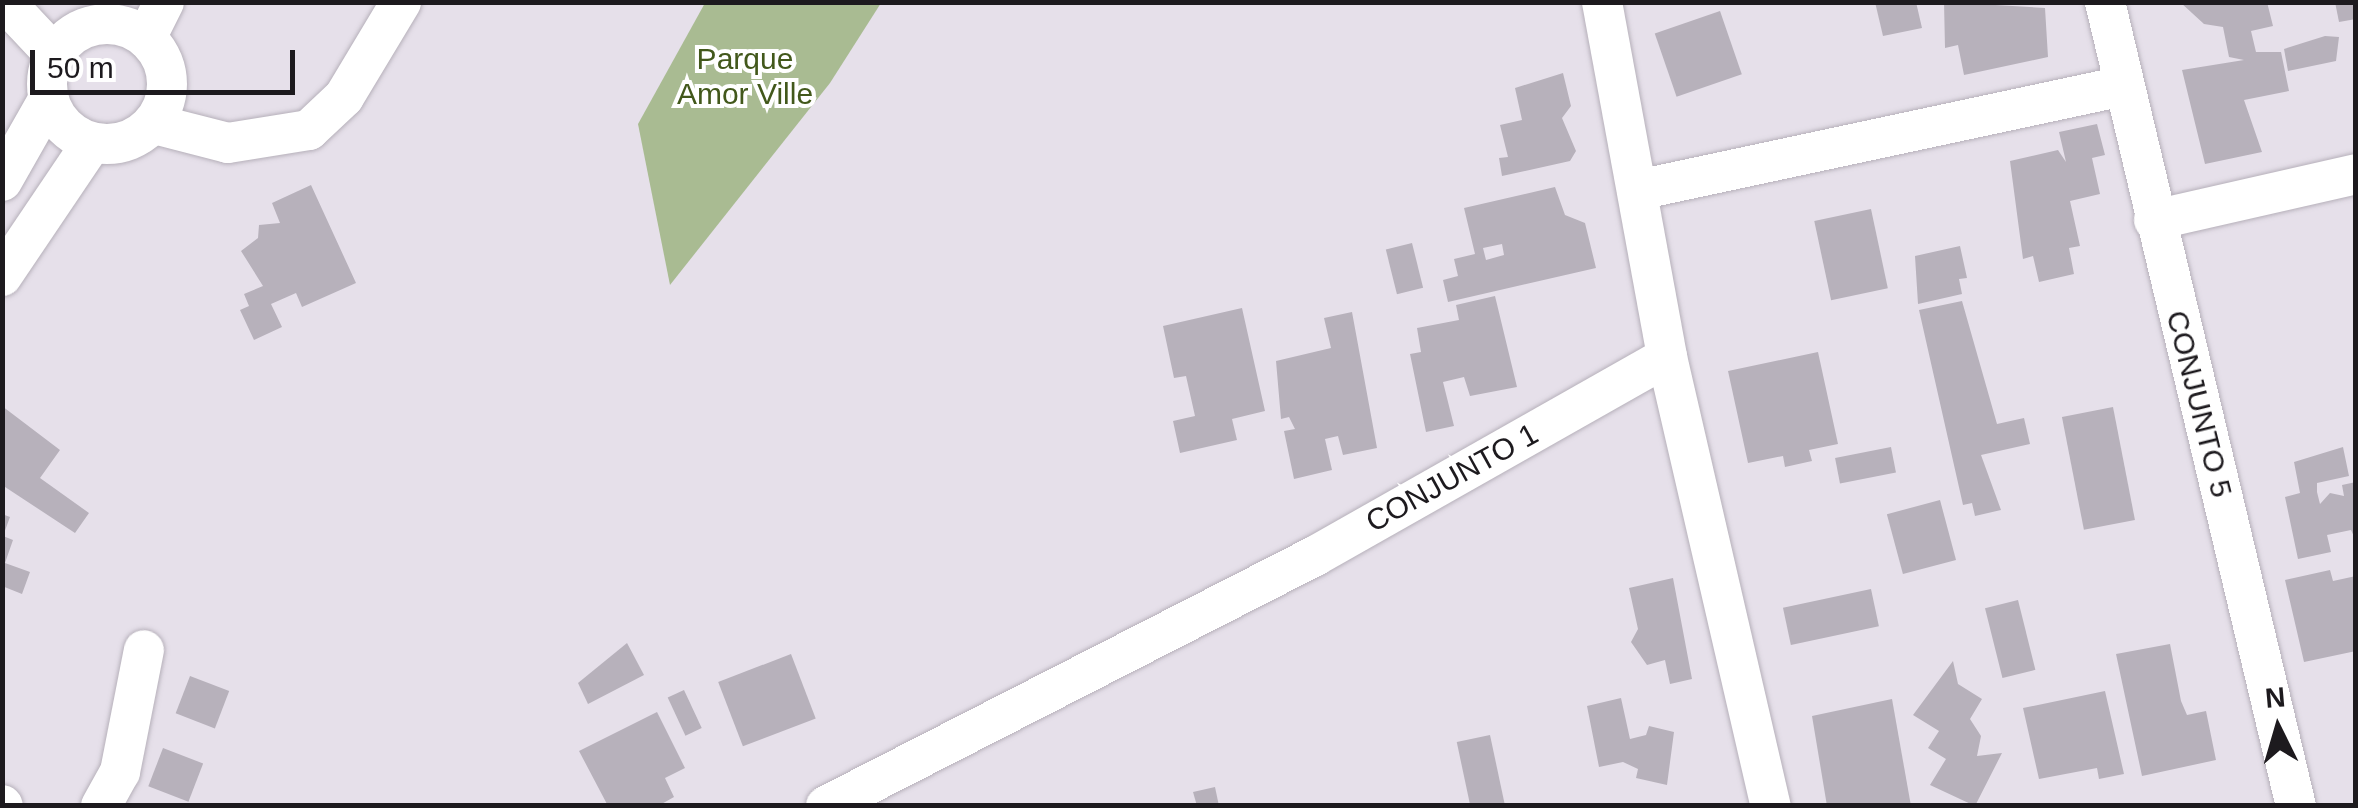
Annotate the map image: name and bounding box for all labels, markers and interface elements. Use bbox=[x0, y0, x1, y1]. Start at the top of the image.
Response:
scale bar bbox=[35, 30, 300, 92]
park label: Parque Amor Ville bbox=[677, 41, 813, 112]
text: 50 m bbox=[47, 51, 114, 84]
street label: CONJUNTO 5 bbox=[2158, 307, 2240, 501]
street label: CONJUNTO 1 bbox=[1360, 416, 1544, 540]
north arrow bbox=[2228, 678, 2328, 778]
text: N bbox=[2264, 681, 2287, 714]

